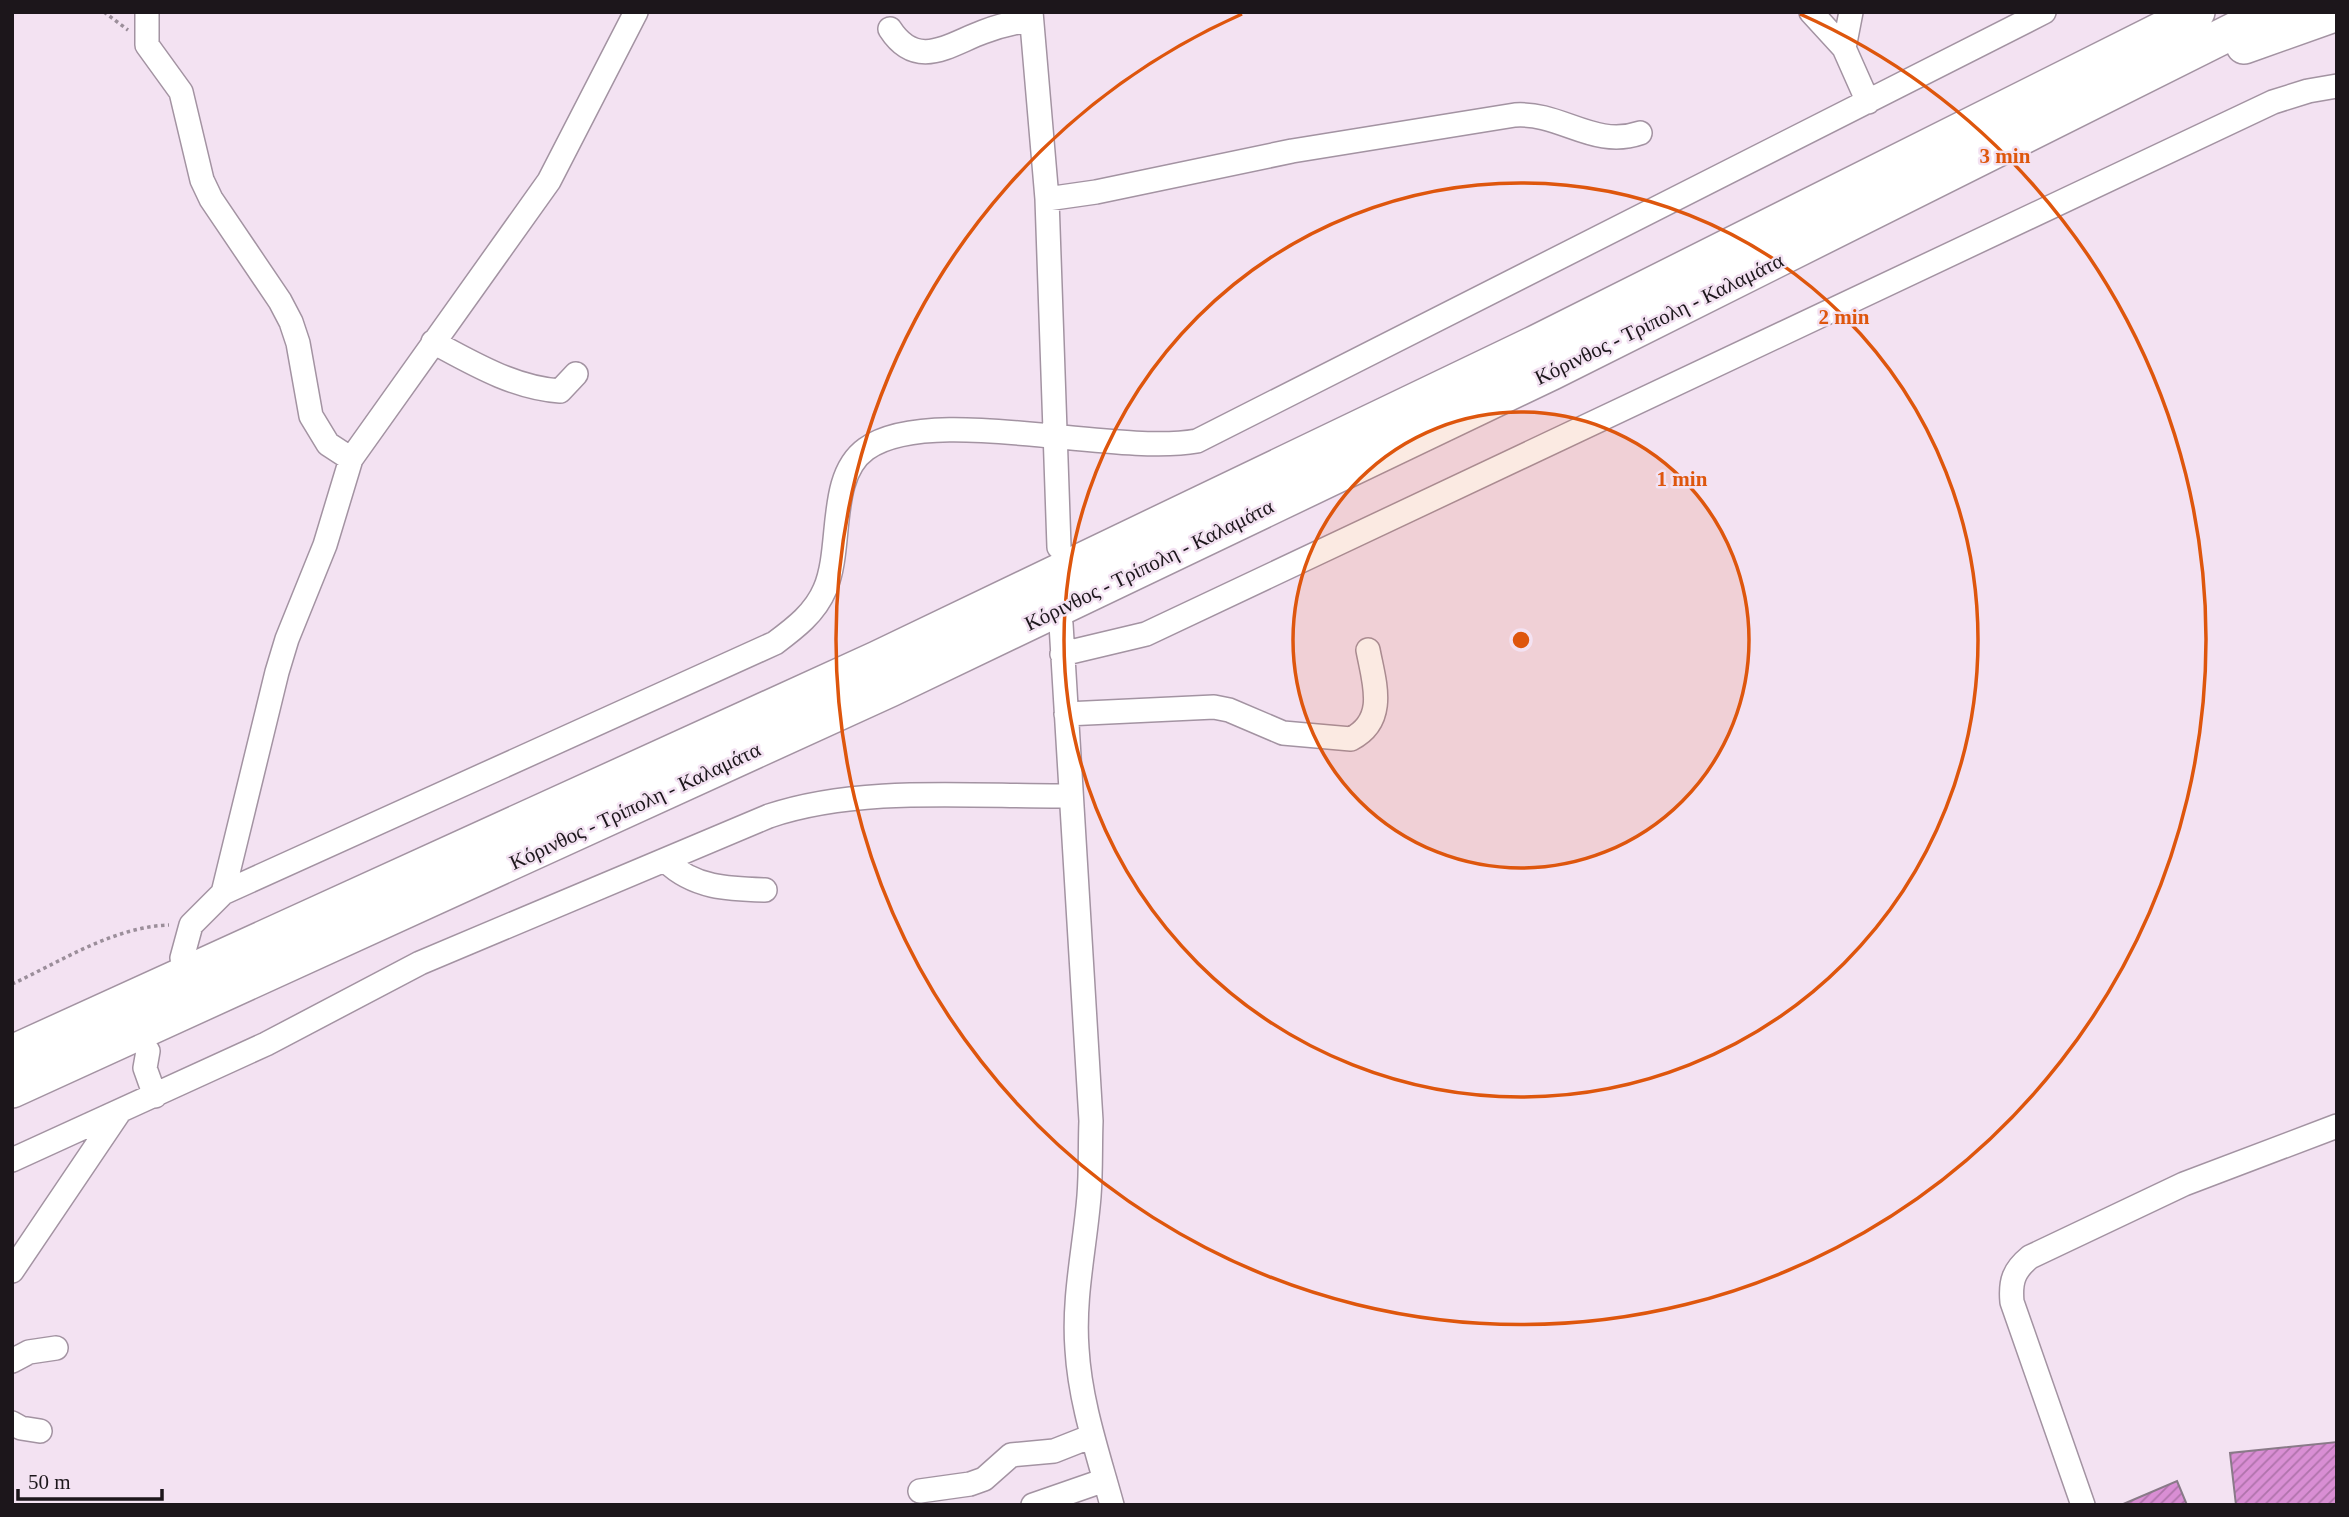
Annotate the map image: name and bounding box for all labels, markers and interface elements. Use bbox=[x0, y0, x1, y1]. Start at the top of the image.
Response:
text: 3 min bbox=[1980, 144, 2031, 168]
street label: Κόρινθος - Τρίπολη - Καλαμάτα bbox=[1531, 248, 1787, 390]
text: 2 min bbox=[1819, 305, 1870, 329]
text: 1 min bbox=[1657, 467, 1708, 491]
street label: Κόρινθος - Τρίπολη - Καλαμάτα bbox=[1021, 494, 1277, 636]
centre of rings bbox=[1509, 628, 1533, 652]
street label: Κόρινθος - Τρίπολη - Καλαμάτα bbox=[506, 737, 764, 875]
scale bar bbox=[18, 1458, 161, 1502]
text: 50 m bbox=[28, 1470, 71, 1494]

